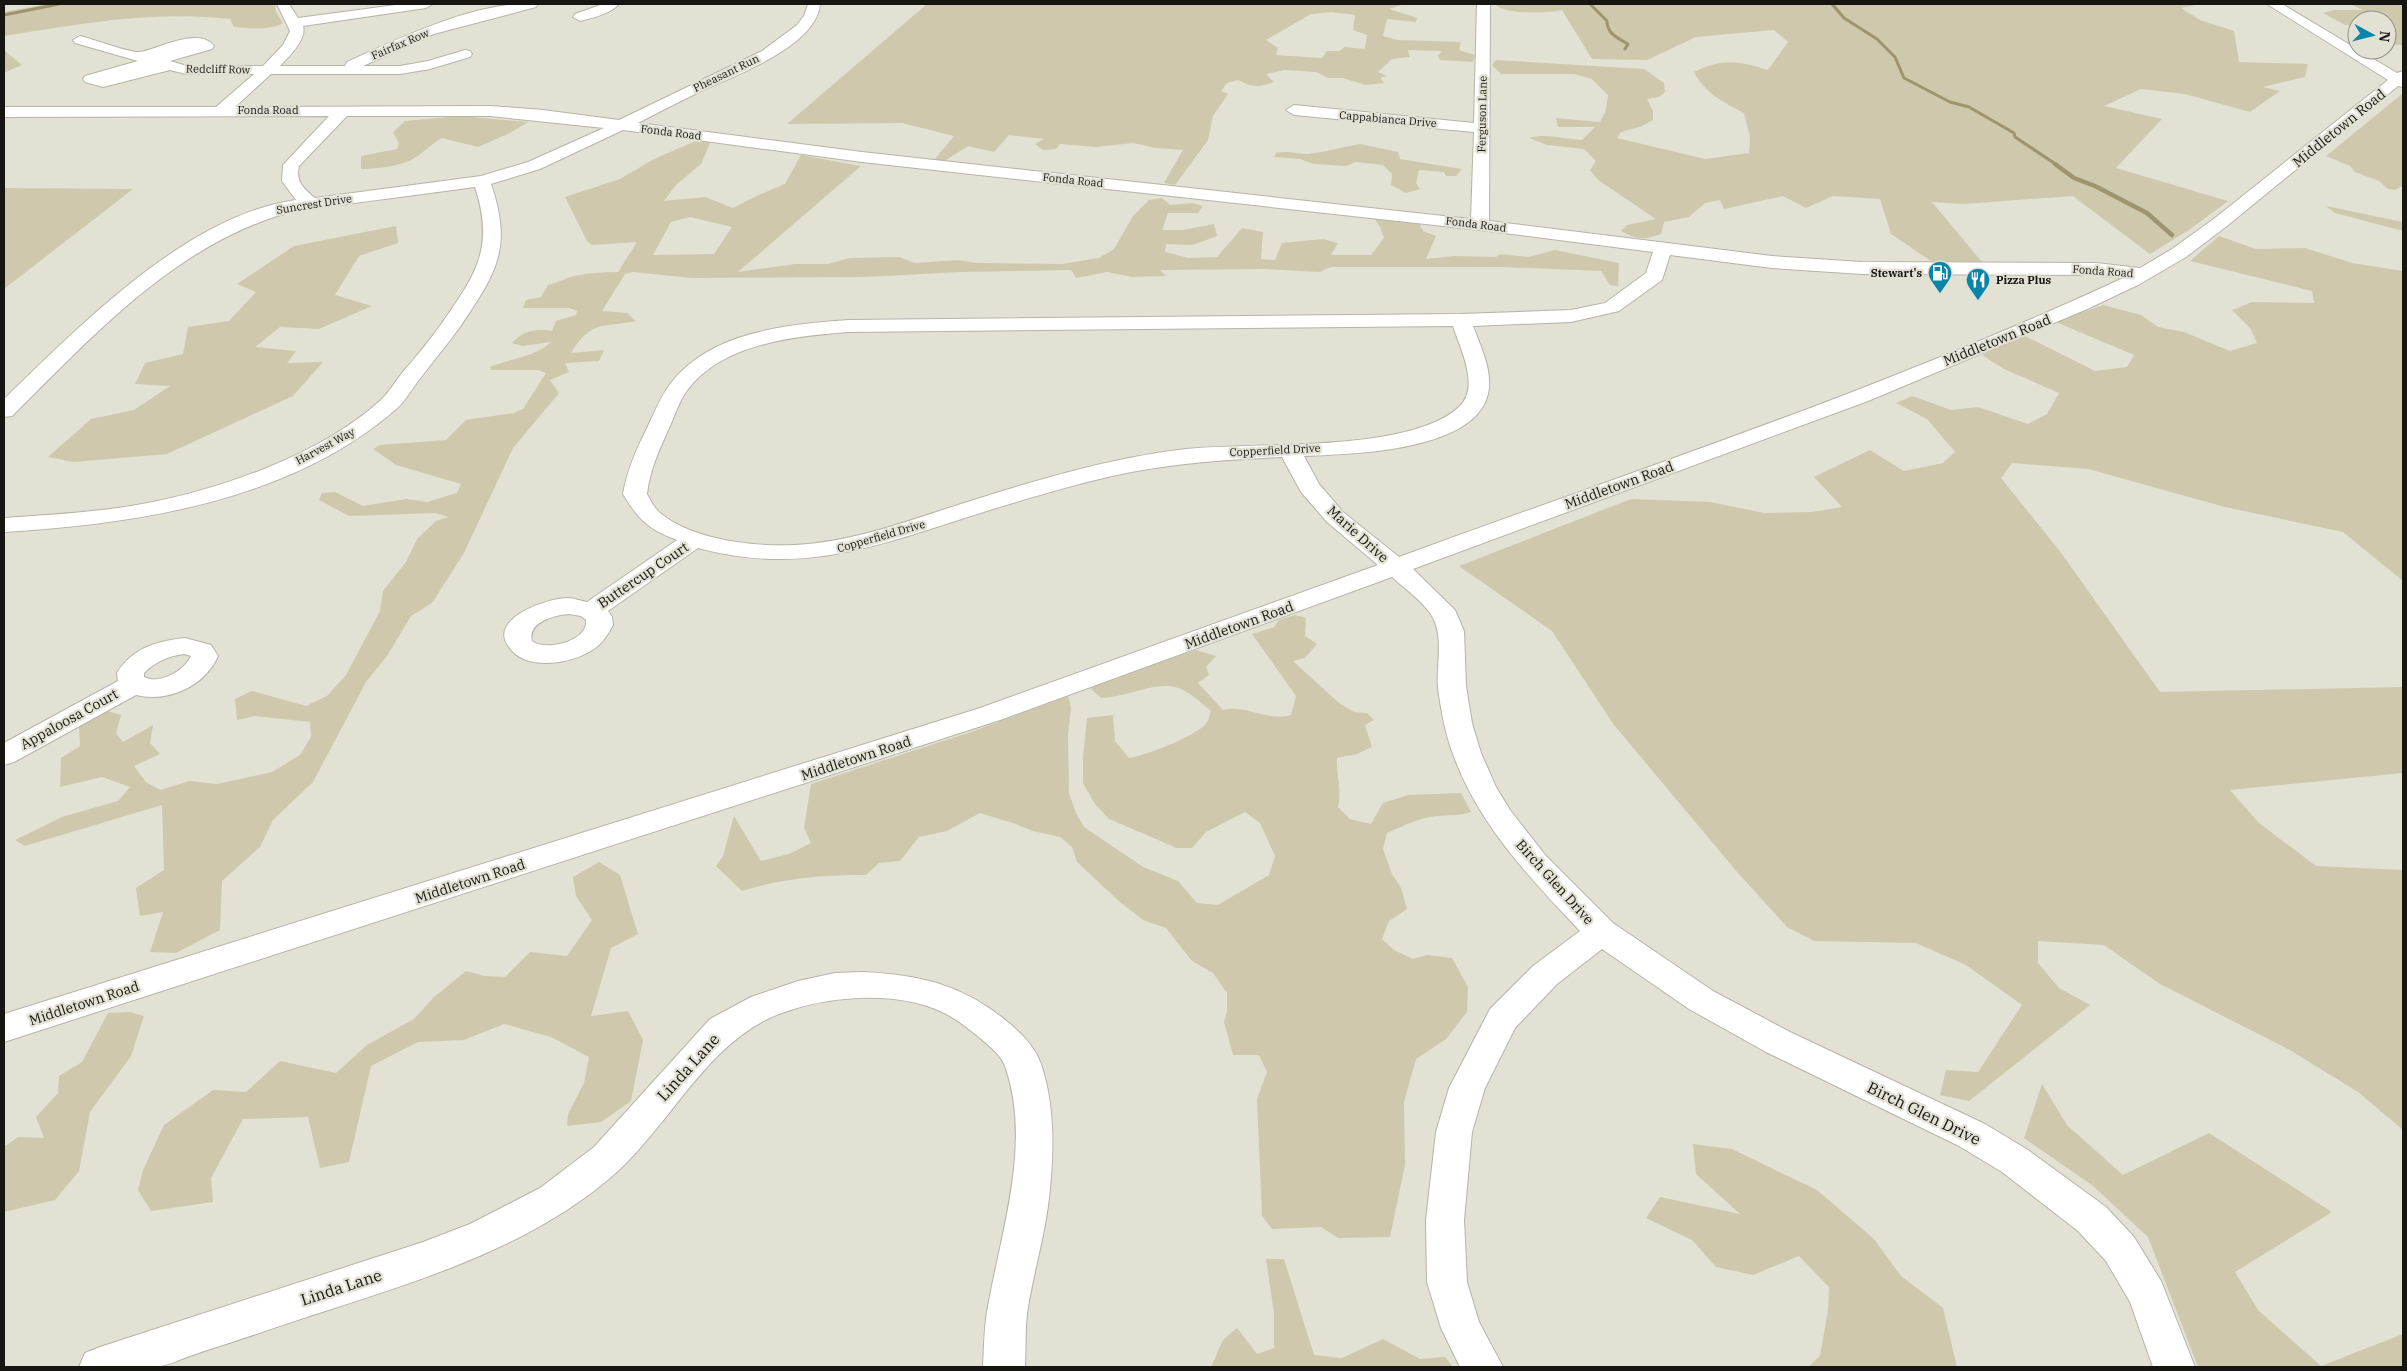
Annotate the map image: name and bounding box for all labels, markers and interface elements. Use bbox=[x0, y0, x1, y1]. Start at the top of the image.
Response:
north arrow bbox=[2347, 10, 2397, 60]
street label: Fairfax Row bbox=[369, 25, 431, 62]
text: N bbox=[2375, 30, 2395, 43]
street label: Pheasant Run bbox=[691, 51, 761, 95]
street label: Redcliff Row bbox=[186, 61, 251, 77]
street label: Ferguson Lane bbox=[1474, 75, 1490, 152]
street label: Middletown Road bbox=[2289, 85, 2390, 171]
street label: Fonda Road bbox=[237, 103, 299, 117]
street label: Cappabianca Drive bbox=[1339, 108, 1437, 130]
street label: Fonda Road bbox=[640, 121, 703, 143]
street label: Fonda Road bbox=[1042, 170, 1104, 190]
street label: Suncrest Drive bbox=[275, 191, 353, 217]
street label: Fonda Road bbox=[1445, 213, 1508, 235]
fuel station icon: Stewart's bbox=[1927, 260, 1953, 294]
street label: Fonda Road bbox=[2072, 262, 2134, 280]
place label: Stewart's bbox=[1871, 266, 1922, 280]
restaurant icon: Pizza Plus bbox=[1965, 267, 1991, 301]
place label: Pizza Plus bbox=[1996, 273, 2052, 287]
street label: Middletown Road bbox=[1941, 310, 2054, 370]
street label: Harvest Way bbox=[293, 425, 357, 467]
street label: Copperfield Drive bbox=[1229, 441, 1321, 459]
street label: Middletown Road bbox=[1562, 457, 1676, 513]
street label: Marie Drive bbox=[1324, 502, 1392, 566]
street label: Copperfield Drive bbox=[835, 517, 927, 555]
street label: Buttercup Court bbox=[594, 538, 692, 612]
street label: Middletown Road bbox=[1182, 597, 1296, 653]
street label: Appaloosa Court bbox=[17, 685, 121, 753]
street label: Middletown Road bbox=[799, 732, 914, 784]
street label: Birch Glen Drive bbox=[1512, 836, 1598, 928]
street label: Middletown Road bbox=[413, 855, 528, 907]
street label: Middletown Road bbox=[27, 977, 142, 1029]
street label: Linda Lane bbox=[652, 1029, 724, 1105]
street label: Birch Glen Drive bbox=[1864, 1077, 1984, 1149]
street label: Linda Lane bbox=[298, 1265, 384, 1309]

